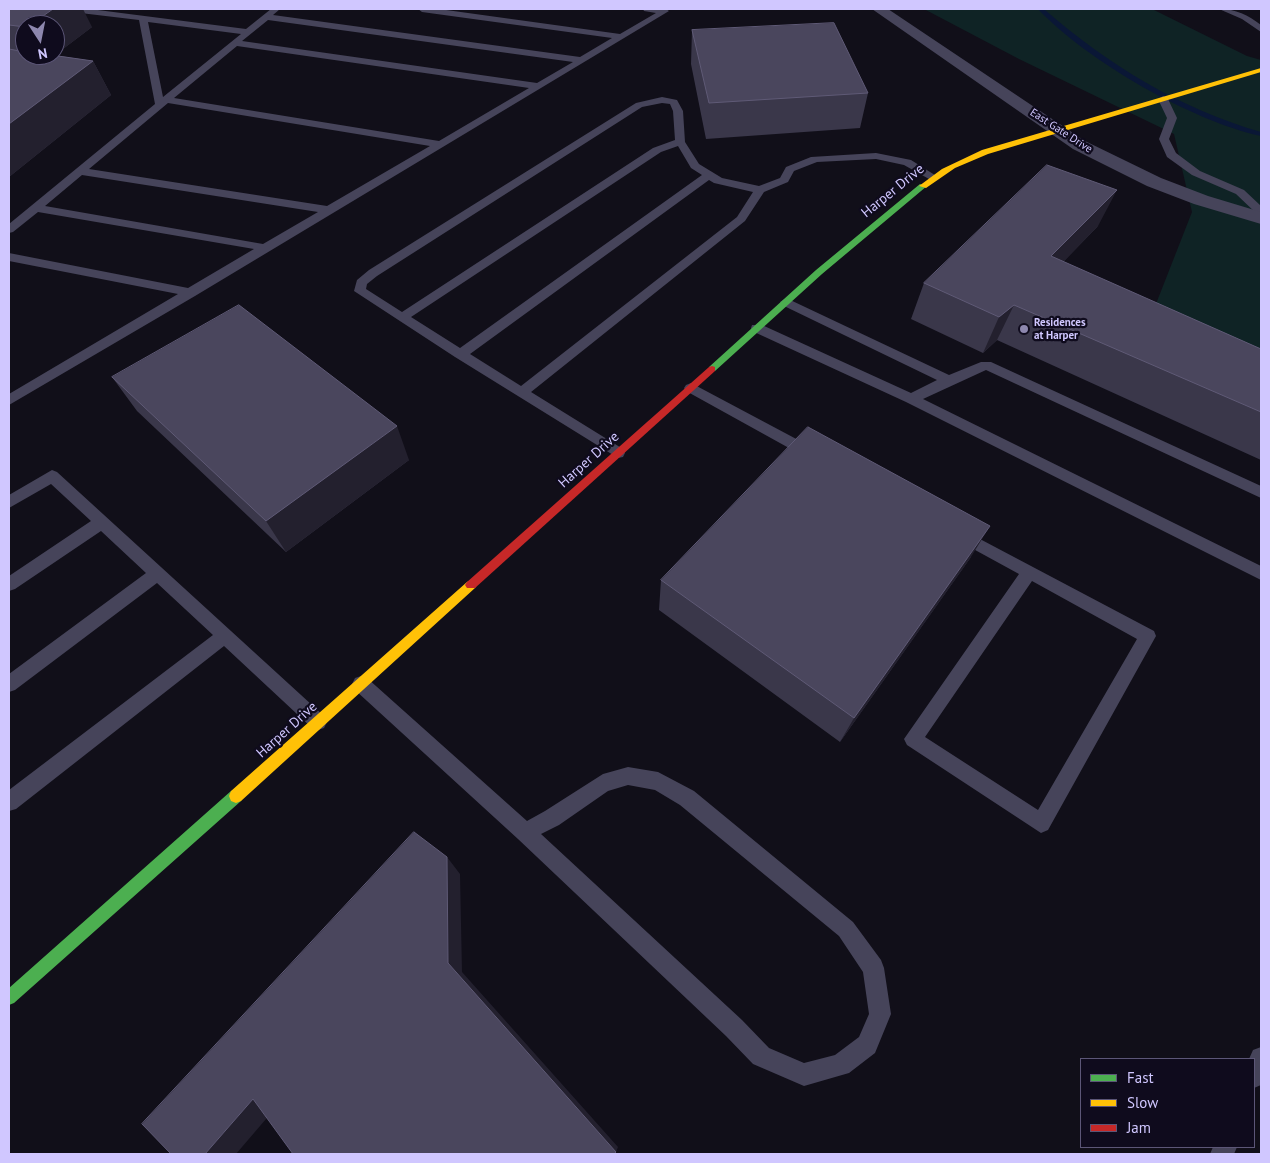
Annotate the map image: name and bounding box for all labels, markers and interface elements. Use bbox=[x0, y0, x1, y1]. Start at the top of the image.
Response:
north arrow bbox=[15, 15, 65, 65]
text: N bbox=[36, 44, 49, 63]
street label: East Gate Drive bbox=[1027, 106, 1095, 156]
street label: Harper Drive bbox=[858, 161, 928, 221]
place label: Residences at Harper bbox=[1034, 316, 1086, 342]
marker: Residences at Harper bbox=[1018, 323, 1030, 335]
street label: Harper Drive bbox=[555, 428, 623, 492]
street label: Harper Drive bbox=[253, 698, 321, 762]
legend bbox=[1080, 1058, 1255, 1148]
text: Fast bbox=[1127, 1068, 1154, 1087]
text: Slow bbox=[1127, 1093, 1158, 1112]
text: Jam bbox=[1127, 1118, 1151, 1137]

